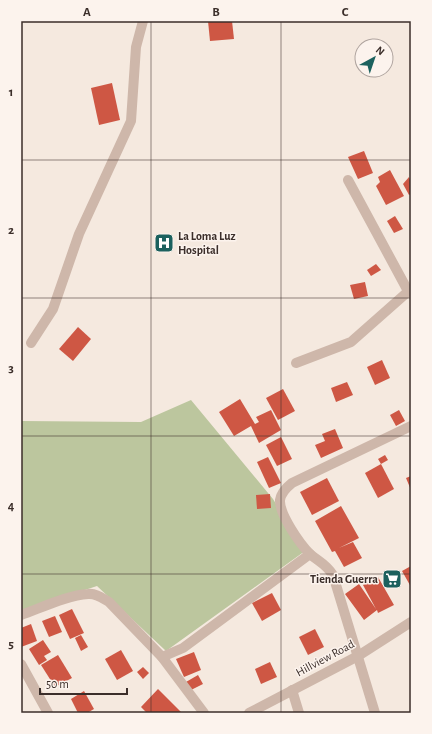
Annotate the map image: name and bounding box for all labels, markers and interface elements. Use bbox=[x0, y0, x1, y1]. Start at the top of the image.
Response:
text: A bbox=[83, 6, 91, 19]
text: B bbox=[212, 6, 220, 19]
text: C bbox=[342, 6, 349, 19]
north arrow bbox=[354, 38, 394, 78]
text: N bbox=[374, 44, 387, 57]
text: 1 bbox=[9, 86, 13, 99]
text: 2 bbox=[8, 224, 14, 237]
place label: La Loma Luz Hospital bbox=[178, 230, 236, 256]
hospital icon: La Loma Luz Hospital bbox=[153, 232, 175, 254]
text: 3 bbox=[8, 362, 14, 375]
text: 4 bbox=[8, 500, 15, 513]
supermarket icon: Tienda Guerra bbox=[381, 568, 403, 590]
place label: Tienda Guerra bbox=[310, 573, 378, 585]
text: 5 bbox=[8, 638, 14, 651]
street label: Hillview Road bbox=[294, 638, 356, 678]
scale bar bbox=[40, 670, 127, 696]
text: 50 m bbox=[46, 678, 69, 690]

